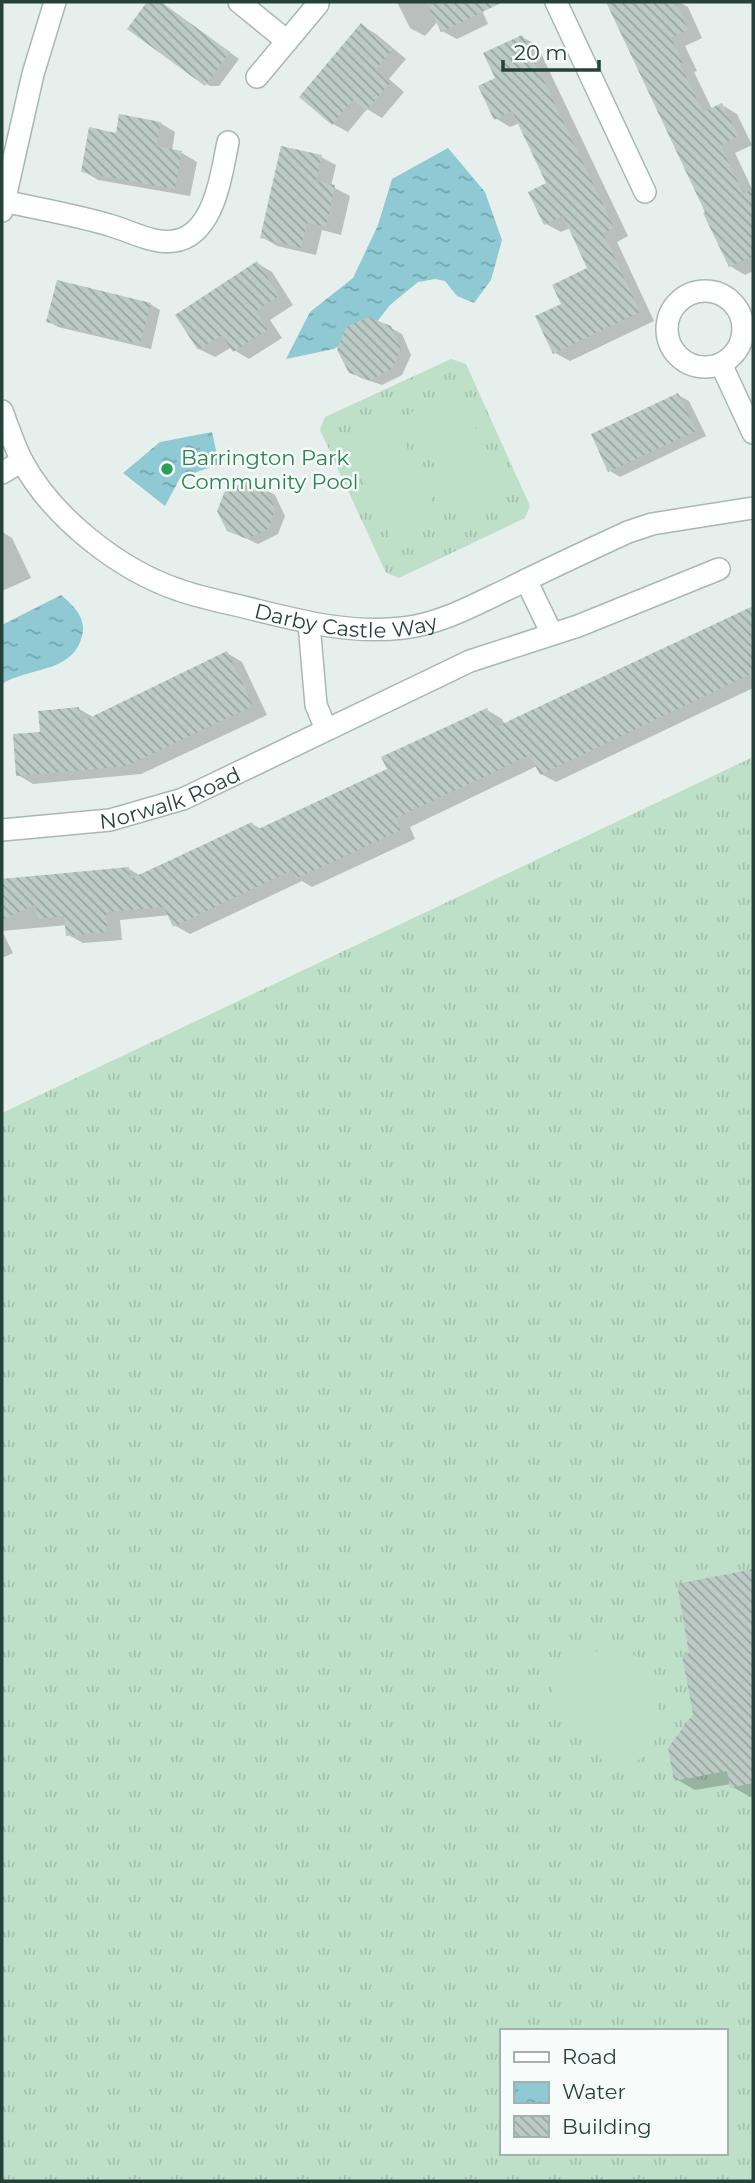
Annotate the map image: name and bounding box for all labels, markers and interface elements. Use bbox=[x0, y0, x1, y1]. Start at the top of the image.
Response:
scale bar bbox=[503, 28, 599, 72]
text: 20 m bbox=[514, 40, 568, 65]
place label: Barrington Park Community Pool bbox=[181, 445, 358, 494]
marker: Barrington Park Community Pool bbox=[159, 461, 175, 477]
street label: Darby Castle Way bbox=[252, 598, 441, 642]
street label: Norwalk Road bbox=[98, 761, 244, 833]
legend bbox=[500, 2029, 727, 2155]
text: Road bbox=[562, 2044, 617, 2069]
text: Water bbox=[562, 2079, 626, 2104]
text: Building bbox=[562, 2114, 652, 2139]

